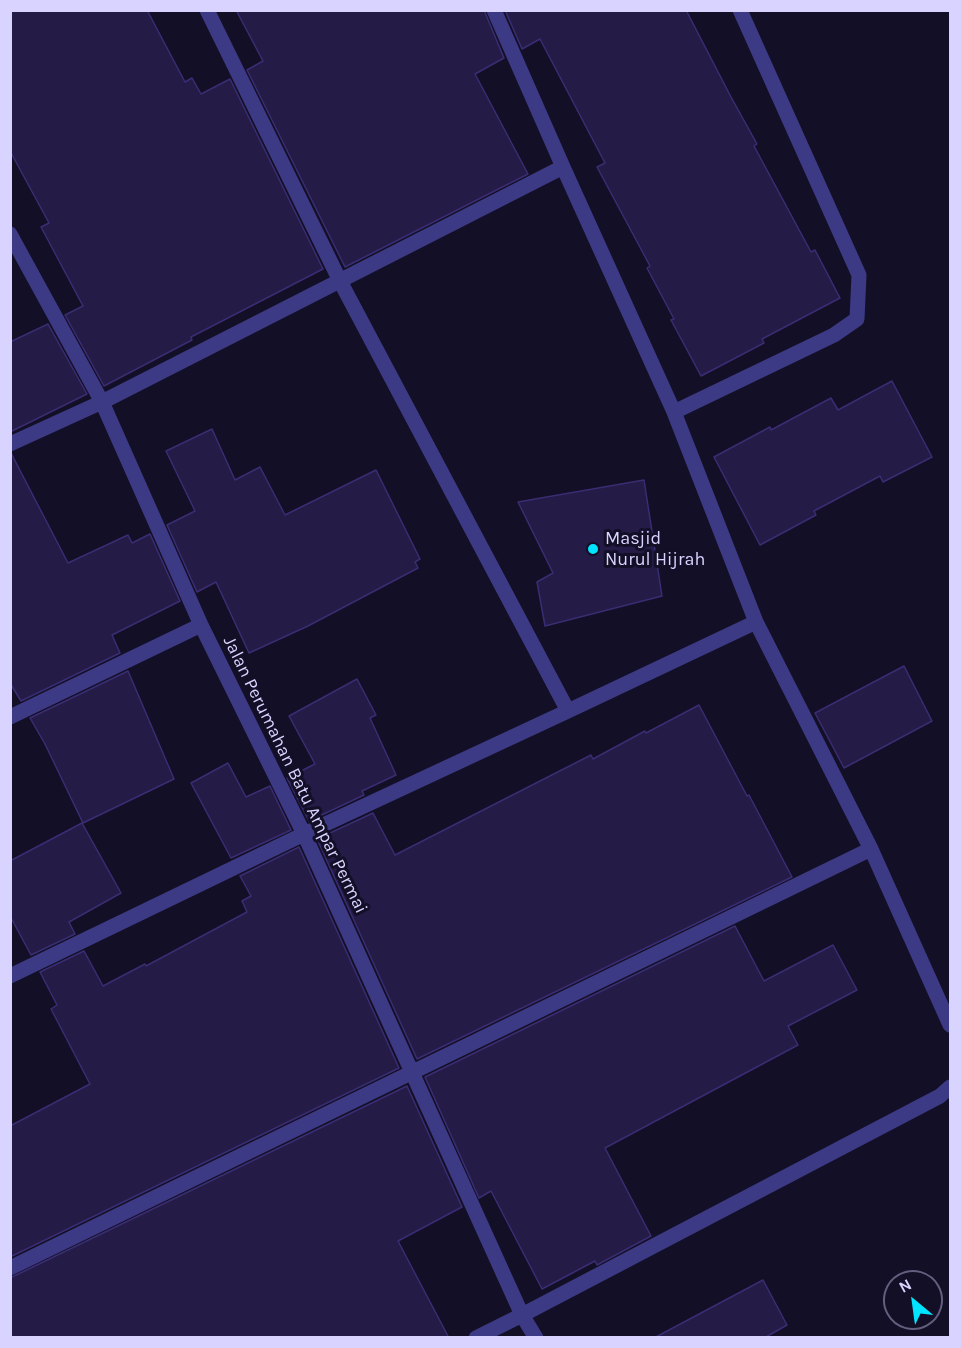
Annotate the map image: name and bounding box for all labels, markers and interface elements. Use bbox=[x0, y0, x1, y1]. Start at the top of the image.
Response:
place label: Masjid Nurul Hijrah bbox=[605, 528, 705, 570]
marker: Masjid Nurul Hijrah bbox=[586, 542, 600, 556]
street label: Jalan Perumahan Batu Ampar Permai bbox=[218, 633, 372, 917]
north arrow bbox=[883, 1270, 943, 1330]
text: N bbox=[895, 1274, 915, 1297]

